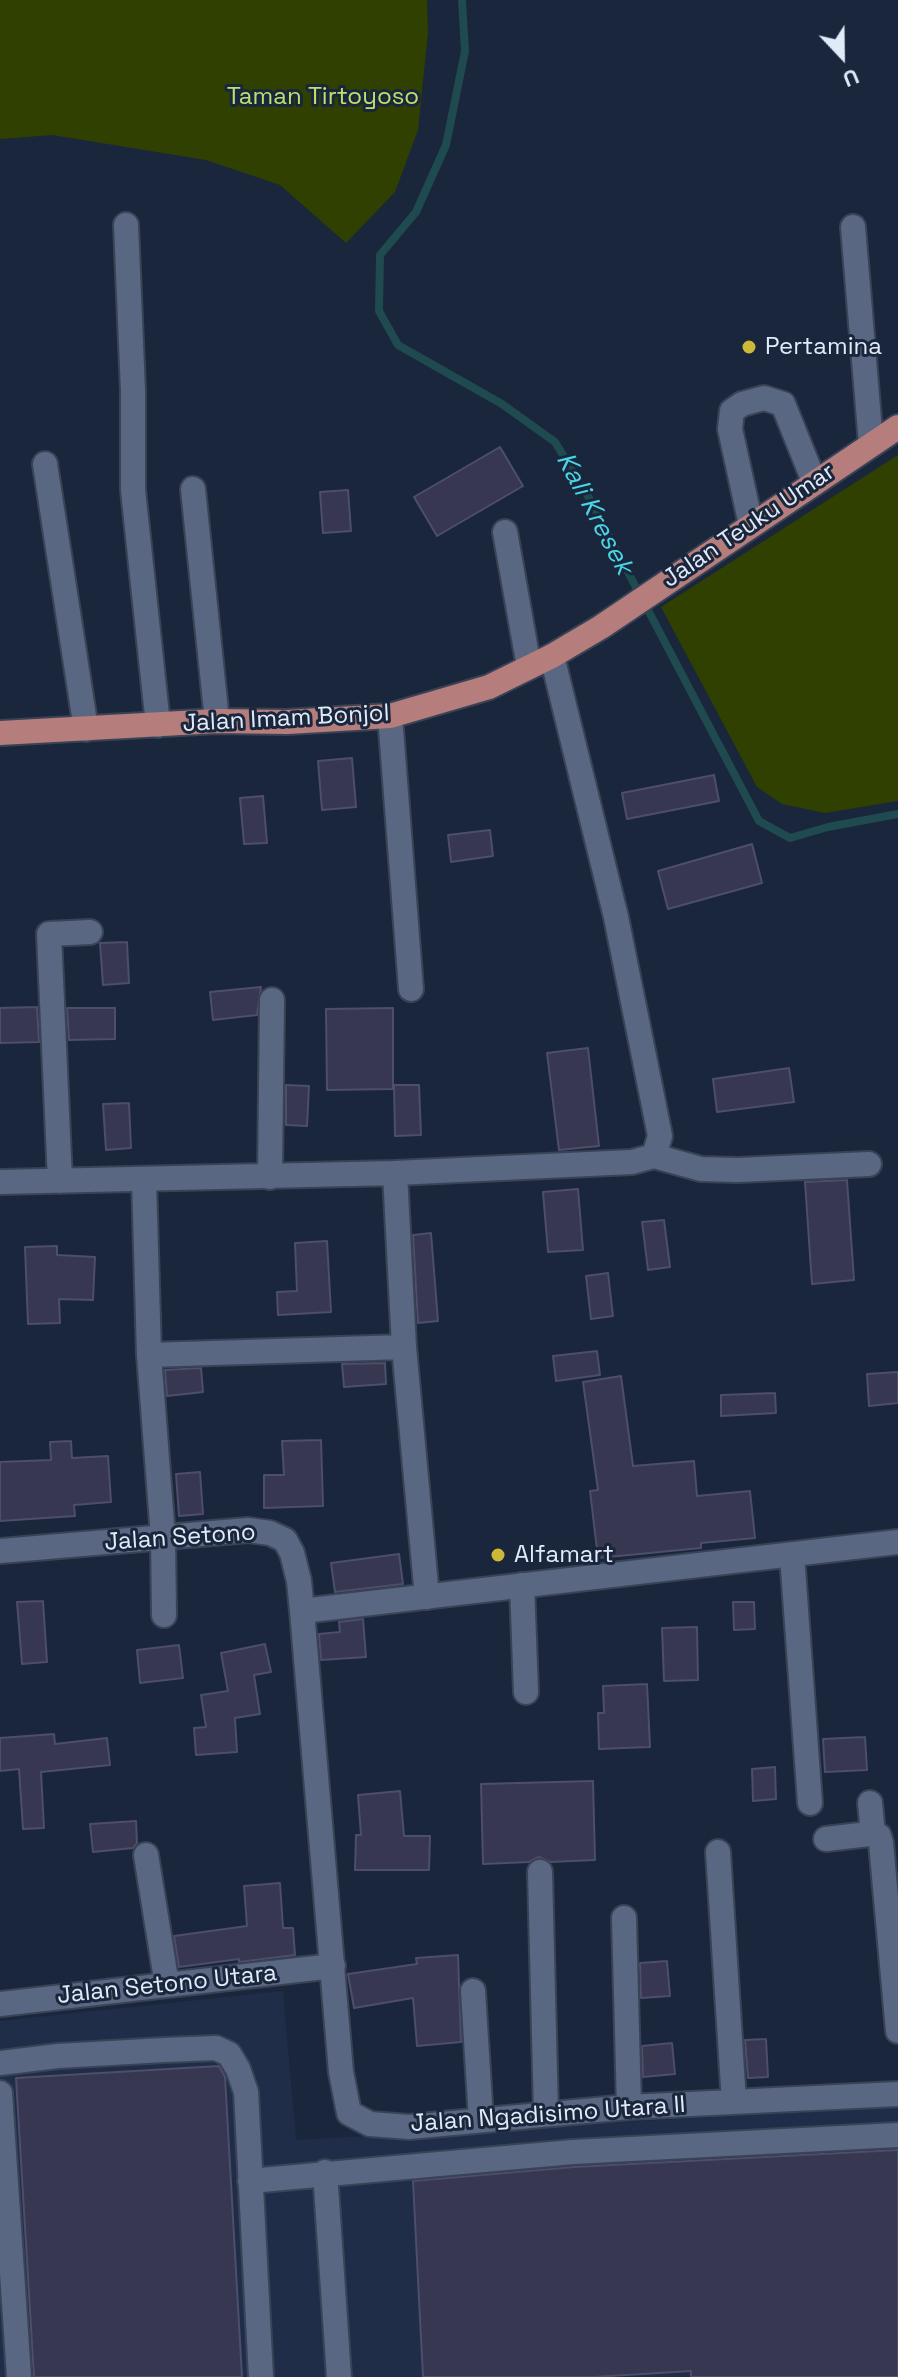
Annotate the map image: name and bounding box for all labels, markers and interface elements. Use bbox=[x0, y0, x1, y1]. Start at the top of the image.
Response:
north arrow bbox=[802, 16, 882, 96]
text: U bbox=[839, 62, 863, 94]
park label: Taman Tirtoyoso bbox=[227, 83, 419, 111]
place label: Pertamina bbox=[765, 333, 882, 361]
marker: Pertamina bbox=[740, 338, 758, 356]
water label: Kali Kresek bbox=[549, 448, 639, 580]
street label: Jalan Teuku Umar bbox=[657, 458, 841, 594]
street label: Jalan Imam Bonjol bbox=[182, 699, 390, 739]
street label: Jalan Setono bbox=[103, 1518, 257, 1558]
place label: Alfamart bbox=[514, 1541, 614, 1569]
marker: Alfamart bbox=[489, 1546, 507, 1564]
street label: Jalan Setono Utara bbox=[56, 1959, 278, 2011]
street label: Jalan Ngadisimo Utara II bbox=[410, 2091, 686, 2139]

